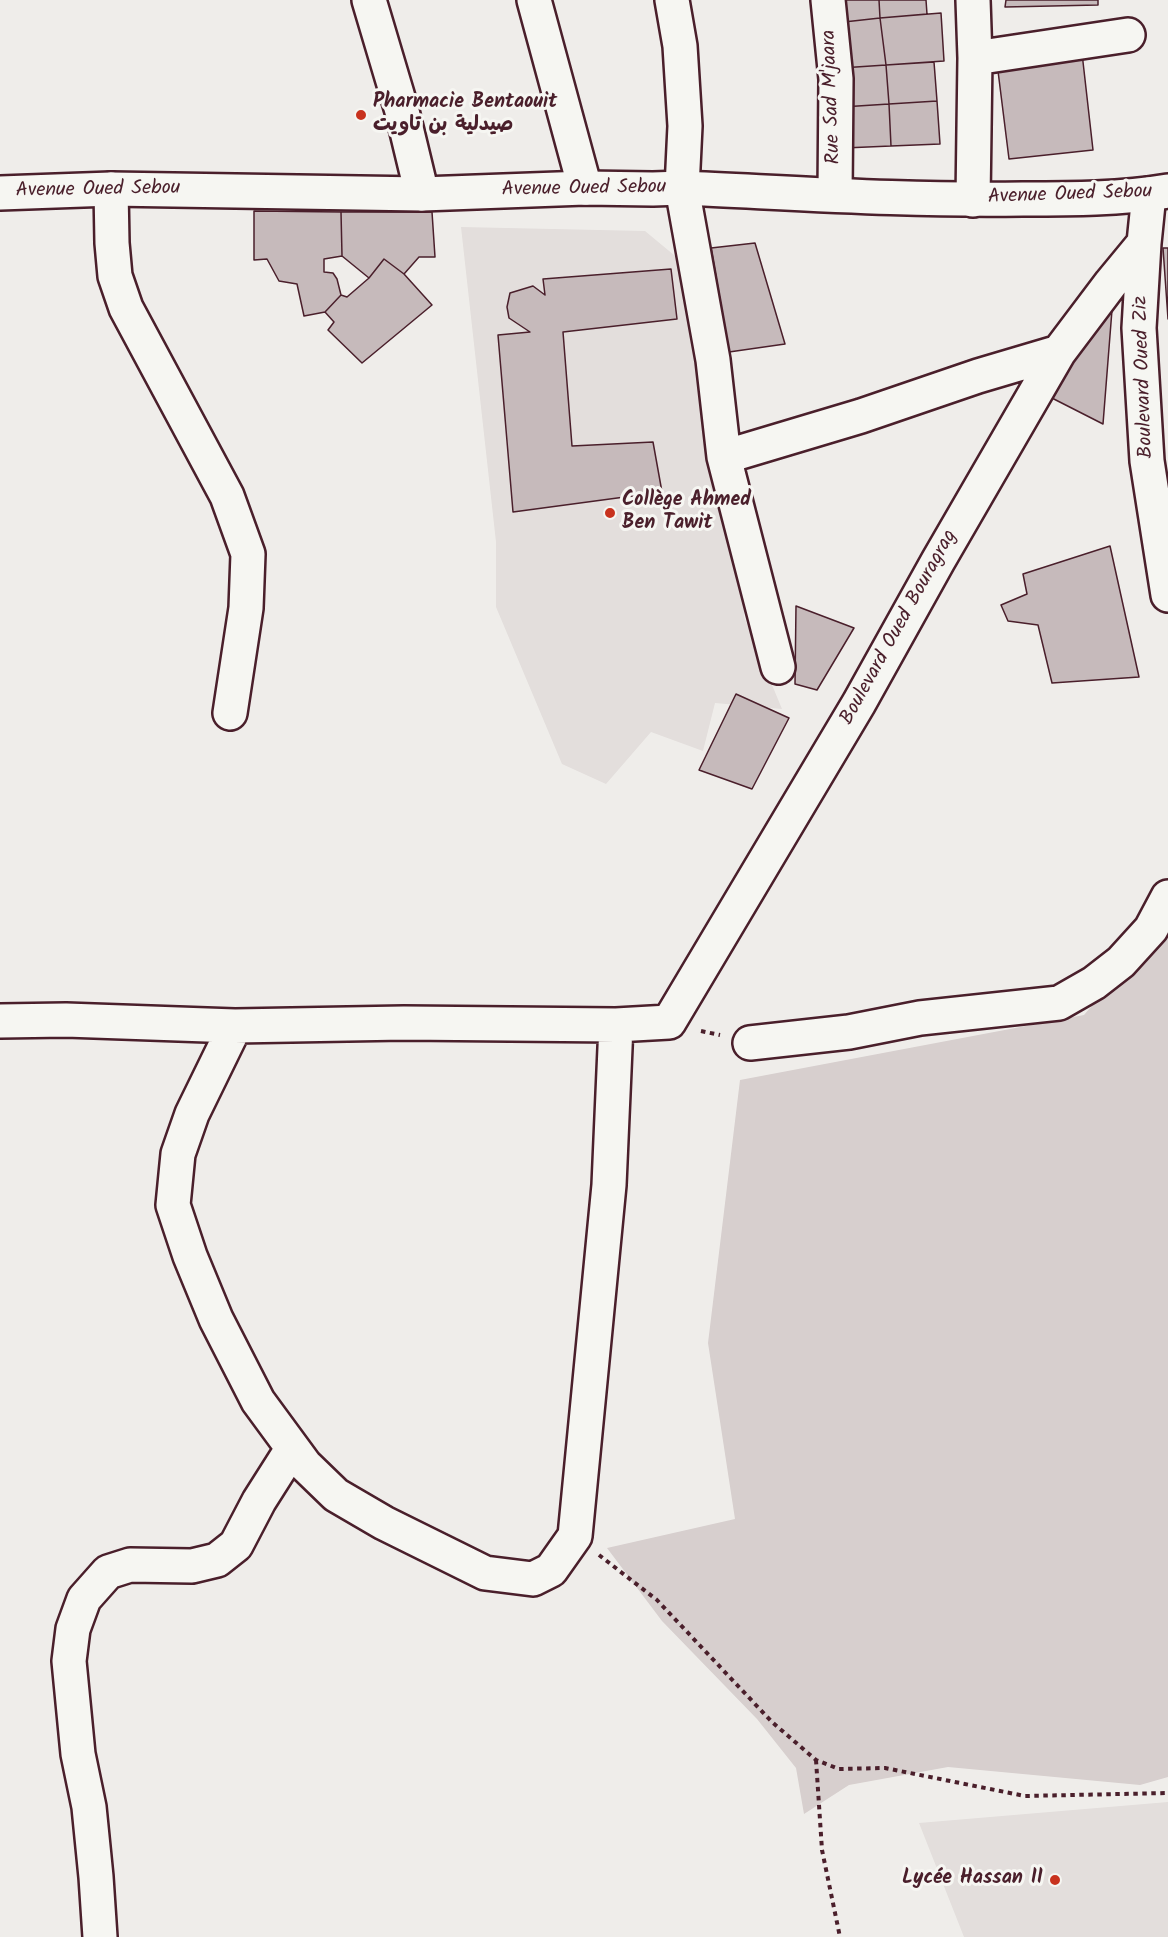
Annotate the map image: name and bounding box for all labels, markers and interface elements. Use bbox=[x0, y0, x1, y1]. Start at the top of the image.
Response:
street label: Rue Sad M'jaara bbox=[819, 29, 847, 165]
place label: Pharmacie Bentaouit صيدلية بن تاويت bbox=[373, 92, 557, 139]
marker: Pharmacie Bentaouit صيدلية بن تاويت bbox=[354, 108, 368, 122]
street label: Avenue Oued Sebou bbox=[502, 177, 666, 203]
street label: Avenue Oued Sebou bbox=[16, 178, 180, 204]
street label: Avenue Oued Sebou bbox=[987, 181, 1153, 211]
street label: Boulevard Oued Ziz bbox=[1130, 295, 1160, 459]
place label: Collège Ahmed Ben Tawit bbox=[622, 490, 751, 537]
marker: Collège Ahmed Ben Tawit bbox=[603, 506, 617, 520]
street label: Boulevard Oued Bouragrag bbox=[836, 526, 964, 730]
place label: Lycée Hassan II bbox=[902, 1868, 1043, 1892]
marker: Lycée Hassan II bbox=[1048, 1873, 1062, 1887]

